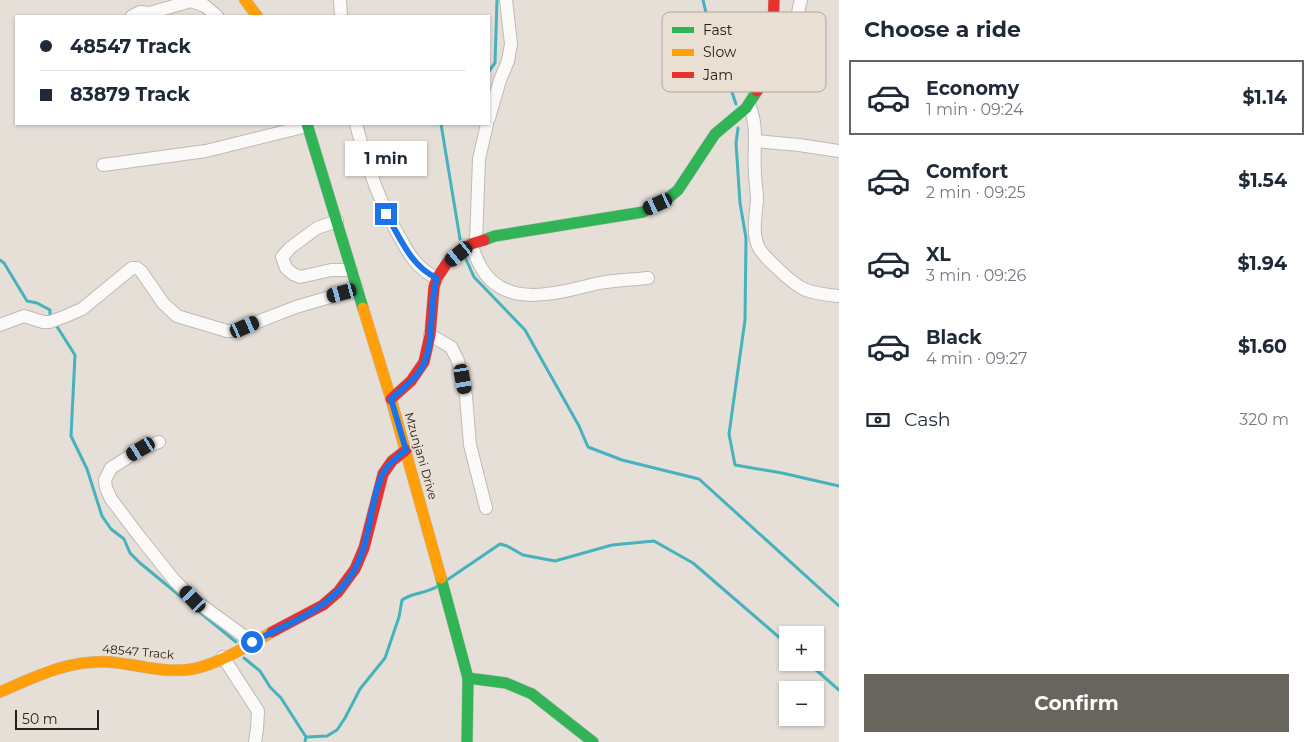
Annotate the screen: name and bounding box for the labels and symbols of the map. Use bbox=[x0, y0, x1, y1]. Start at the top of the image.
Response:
legend bbox=[662, 12, 826, 92]
text: Fast bbox=[703, 21, 733, 39]
text: Slow bbox=[703, 43, 737, 61]
text: Jam bbox=[702, 66, 733, 84]
callout: 1 min bbox=[345, 142, 427, 176]
car bbox=[641, 191, 674, 217]
route end bbox=[375, 203, 397, 225]
car bbox=[442, 239, 475, 269]
car bbox=[325, 282, 358, 304]
car bbox=[228, 314, 261, 340]
car bbox=[453, 363, 472, 395]
street label: Mzunjani Drive bbox=[402, 411, 441, 501]
car bbox=[124, 435, 157, 463]
car bbox=[177, 583, 208, 615]
route start bbox=[241, 631, 263, 653]
street label: 48547 Track bbox=[102, 641, 175, 662]
scale bar bbox=[15, 707, 99, 730]

